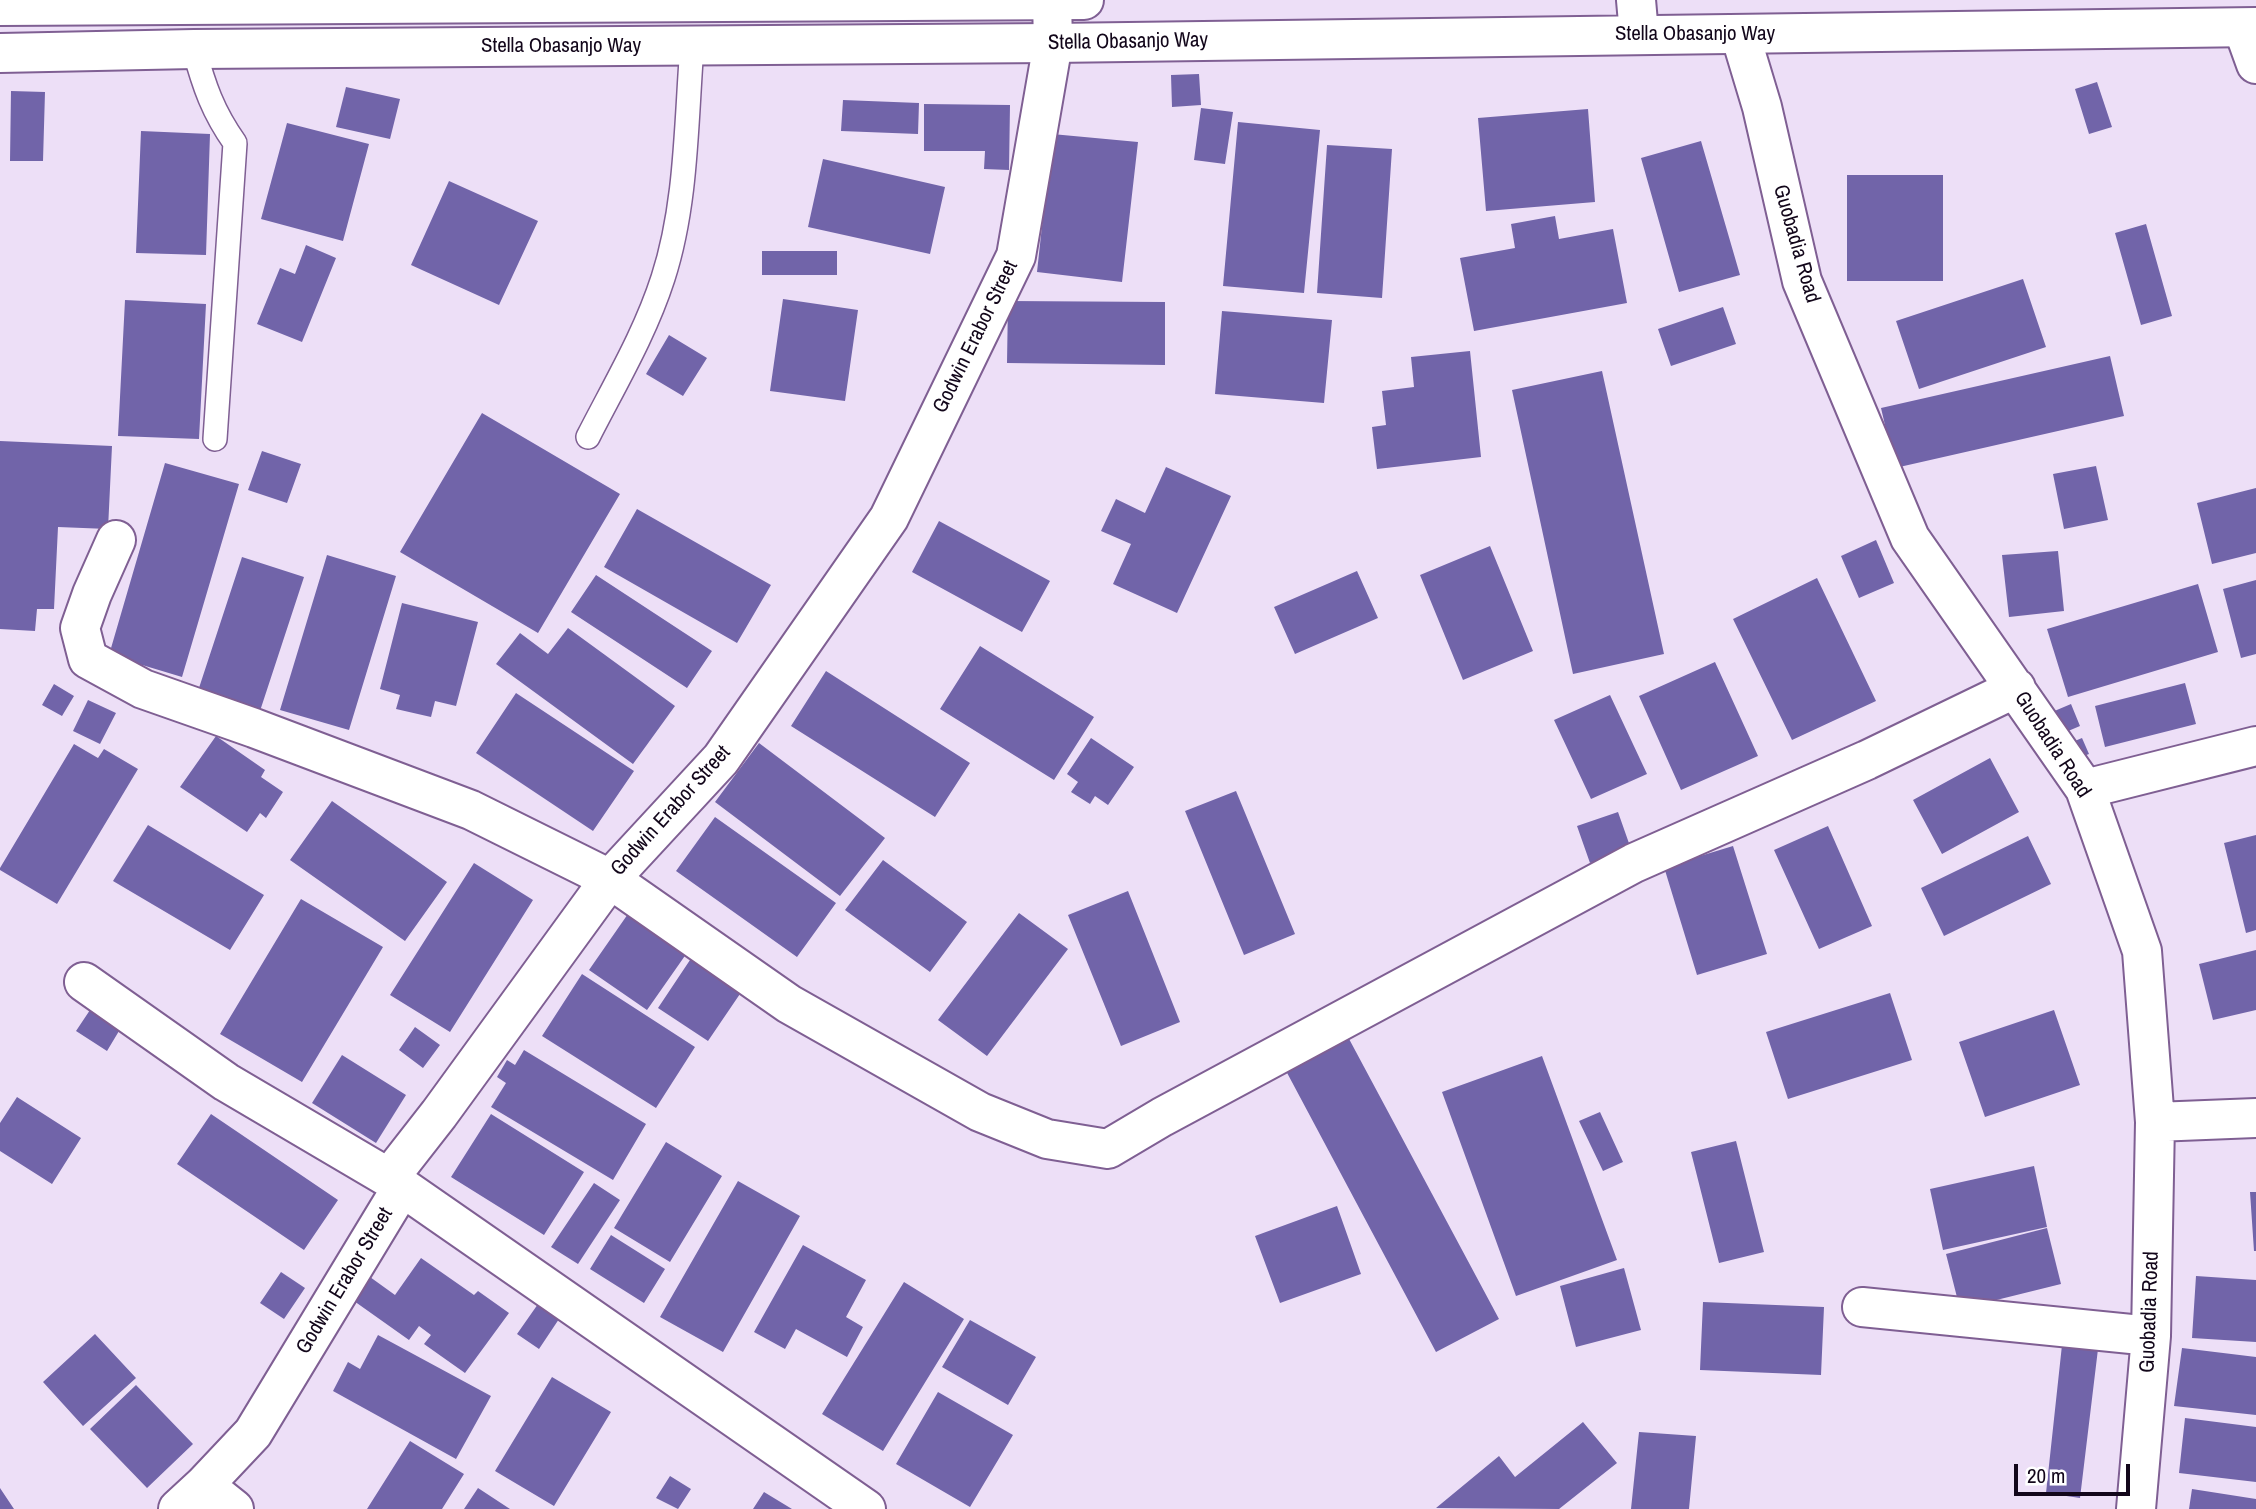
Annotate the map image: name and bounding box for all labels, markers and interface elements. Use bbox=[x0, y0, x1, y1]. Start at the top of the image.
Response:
street label: Stella Obasanjo Way bbox=[1615, 21, 1775, 47]
street label: Stella Obasanjo Way bbox=[1048, 28, 1208, 56]
street label: Stella Obasanjo Way bbox=[481, 33, 641, 59]
street label: Guobadia Road bbox=[1767, 182, 1825, 306]
street label: Godwin Erabor Street bbox=[928, 257, 1024, 417]
street label: Guobadia Road bbox=[2008, 687, 2096, 803]
street label: Godwin Erabor Street bbox=[606, 741, 736, 881]
street label: Godwin Erabor Street bbox=[291, 1203, 399, 1359]
street label: Guobadia Road bbox=[2135, 1251, 2165, 1373]
scale bar bbox=[2018, 1450, 2134, 1494]
text: 20 m bbox=[2027, 1461, 2065, 1490]

